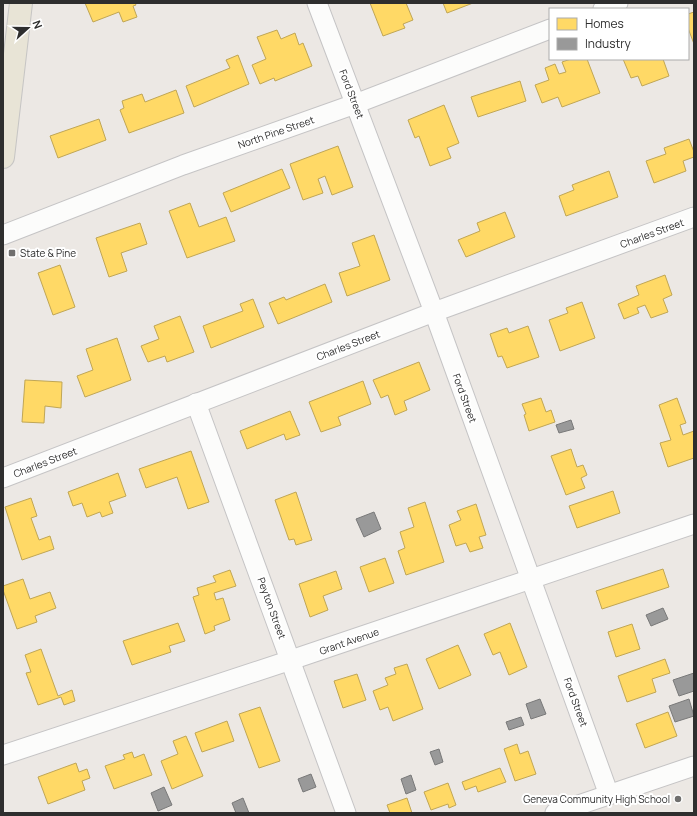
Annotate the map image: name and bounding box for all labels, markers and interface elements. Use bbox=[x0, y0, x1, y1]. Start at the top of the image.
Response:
north arrow bbox=[8, 8, 48, 48]
legend bbox=[549, 8, 689, 60]
text: Homes bbox=[585, 15, 624, 32]
text: N bbox=[29, 18, 46, 31]
text: Industry bbox=[585, 35, 631, 52]
street label: Ford Street bbox=[336, 67, 368, 121]
street label: North Pine Street bbox=[236, 112, 316, 152]
street label: Charles Street bbox=[618, 215, 686, 251]
place label: State & Pine bbox=[20, 246, 76, 260]
marker: State & Pine bbox=[7, 248, 17, 258]
street label: Charles Street bbox=[314, 326, 382, 364]
street label: Ford Street bbox=[450, 371, 480, 425]
street label: Charles Street bbox=[11, 443, 79, 481]
street label: Peyton Street bbox=[254, 575, 290, 641]
street label: Grant Avenue bbox=[317, 624, 381, 658]
street label: Ford Street bbox=[561, 675, 591, 729]
place label: Geneva Community High School bbox=[523, 792, 670, 806]
marker: Geneva Community High School bbox=[673, 794, 683, 804]

